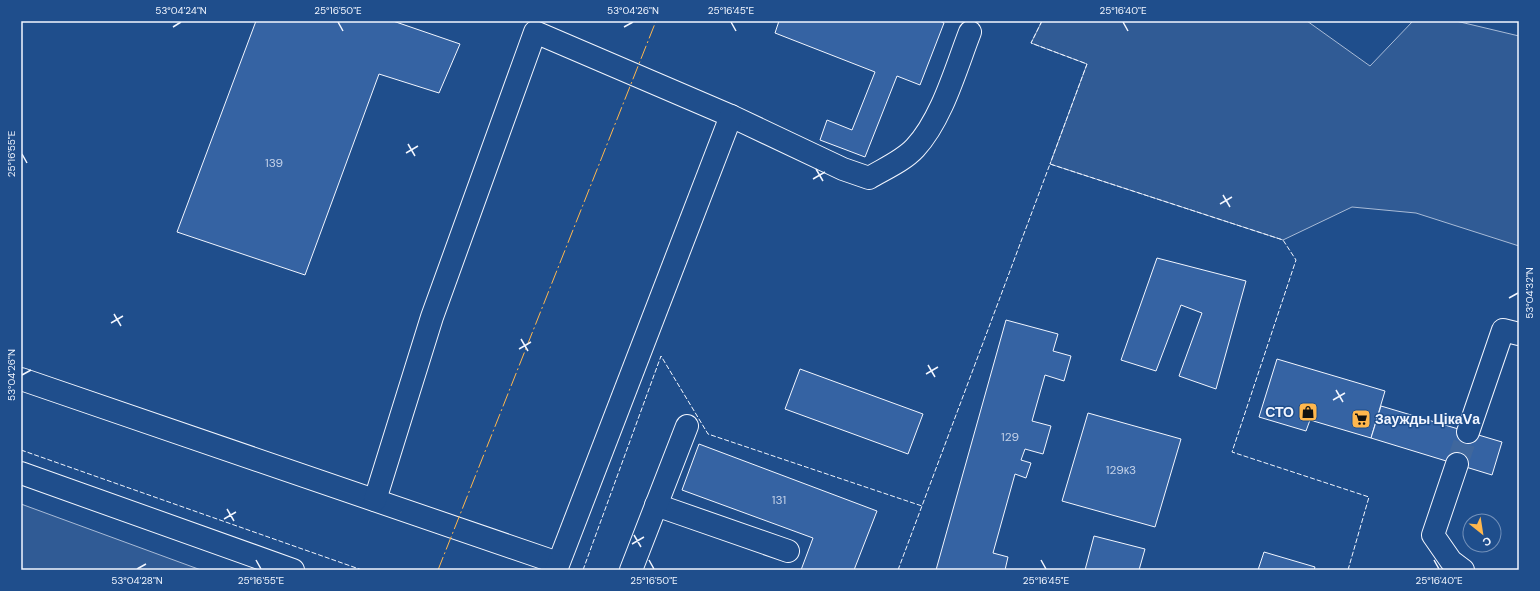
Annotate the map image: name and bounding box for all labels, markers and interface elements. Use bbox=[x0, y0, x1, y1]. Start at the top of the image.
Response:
text: 53°04'24"N bbox=[155, 4, 207, 17]
text: 25°16'50"E bbox=[314, 4, 362, 17]
text: 53°04'26"N bbox=[607, 4, 659, 17]
text: 25°16'45"E bbox=[708, 4, 755, 17]
text: 25°16'40"E bbox=[1099, 4, 1147, 17]
text: 25°16'55"E bbox=[5, 130, 18, 177]
house number: 139 bbox=[265, 155, 283, 171]
text: 53°04'32"N bbox=[1523, 267, 1536, 319]
text: 53°04'26"N bbox=[5, 349, 18, 401]
shop icon: СТО bbox=[1297, 401, 1319, 423]
place label: СТО bbox=[1265, 403, 1294, 421]
supermarket icon: Заужды ЦікаVа bbox=[1350, 408, 1372, 430]
place label: Заужды ЦікаVа bbox=[1375, 410, 1480, 428]
house number: 129 bbox=[1001, 429, 1019, 445]
house number: 129к3 bbox=[1106, 462, 1136, 478]
house number: 131 bbox=[772, 492, 786, 508]
north arrow bbox=[1462, 513, 1502, 553]
text: С bbox=[1480, 534, 1494, 550]
text: 53°04'28"N bbox=[111, 574, 163, 587]
text: 25°16'55"E bbox=[238, 574, 285, 587]
text: 25°16'50"E bbox=[630, 574, 678, 587]
text: 25°16'45"E bbox=[1023, 574, 1070, 587]
text: 25°16'40"E bbox=[1415, 574, 1463, 587]

